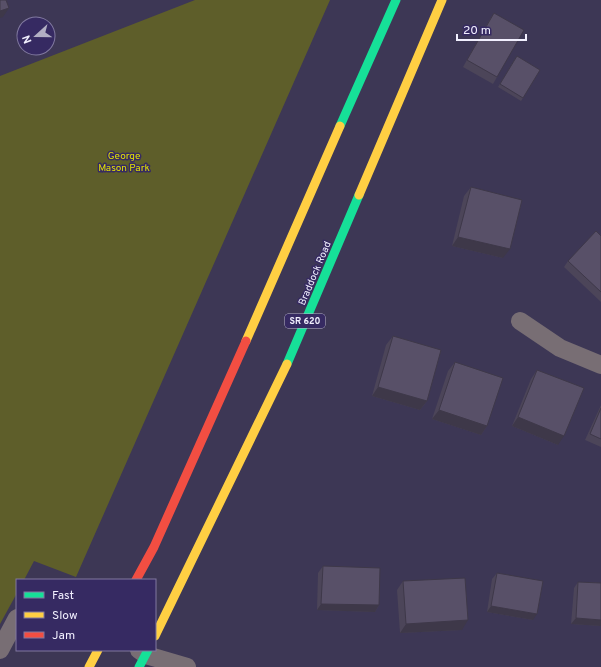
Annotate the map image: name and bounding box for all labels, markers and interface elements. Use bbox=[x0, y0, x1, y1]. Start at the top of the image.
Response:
north arrow bbox=[16, 16, 56, 56]
scale bar bbox=[457, 16, 526, 42]
text: 20 m bbox=[463, 23, 491, 39]
text: N bbox=[20, 33, 36, 45]
park label: George Mason Park bbox=[98, 150, 150, 175]
street label: Braddock Road bbox=[296, 240, 335, 308]
road number: SR 620 bbox=[285, 314, 325, 328]
legend bbox=[16, 579, 156, 651]
text: Fast bbox=[52, 588, 74, 604]
text: Slow bbox=[52, 608, 78, 624]
text: Jam bbox=[52, 628, 75, 644]

